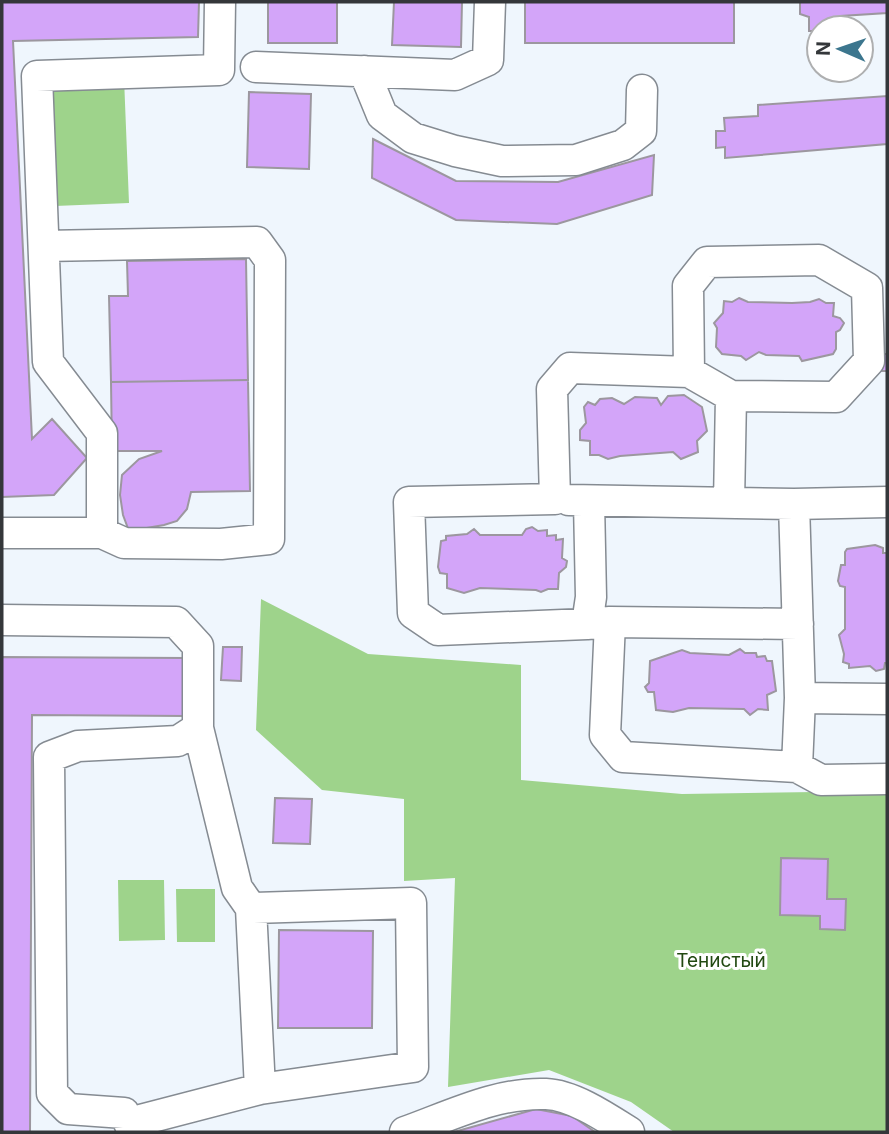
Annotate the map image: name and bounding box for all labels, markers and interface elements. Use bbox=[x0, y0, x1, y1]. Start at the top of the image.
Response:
north arrow bbox=[805, 14, 875, 84]
text: N bbox=[812, 41, 835, 56]
park label: Тенистый bbox=[676, 949, 766, 972]

